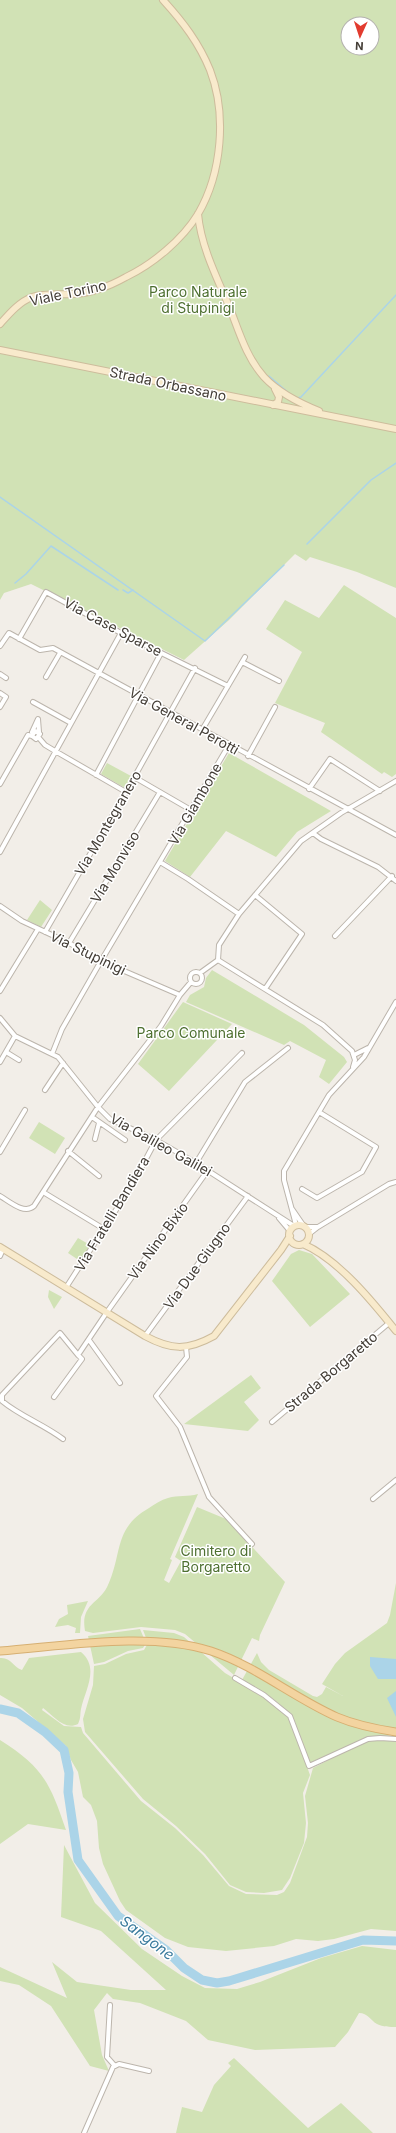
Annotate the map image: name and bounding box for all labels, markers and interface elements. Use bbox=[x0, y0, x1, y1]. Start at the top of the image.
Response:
north arrow bbox=[340, 16, 380, 56]
text: N bbox=[355, 39, 364, 53]
street label: Viale Torino bbox=[28, 276, 108, 309]
park label: Parco Naturale di Stupinigi bbox=[149, 283, 247, 316]
street label: Strada Orbassano bbox=[108, 363, 228, 404]
street label: Via Case Sparse bbox=[61, 594, 165, 660]
street label: Via General Perotti bbox=[126, 683, 242, 758]
street label: Via Giambone bbox=[164, 760, 225, 848]
street label: Via Montegranero bbox=[71, 767, 145, 878]
street label: Via Monviso bbox=[86, 828, 143, 906]
street label: Via Stupinigi bbox=[48, 927, 129, 978]
park label: Parco Comunale bbox=[136, 1024, 246, 1041]
street label: Via Galileo Galilei bbox=[107, 1110, 215, 1180]
street label: Via Fratelli Bandiera bbox=[71, 1153, 153, 1274]
street label: Via Nino Bixio bbox=[124, 1199, 191, 1283]
street label: Via Due Giugno bbox=[160, 1219, 234, 1312]
street label: Strada Borgaretto bbox=[281, 1328, 381, 1416]
park label: Cimitero di Borgaretto bbox=[180, 1542, 252, 1575]
water label: Sangone bbox=[116, 1911, 178, 1964]

